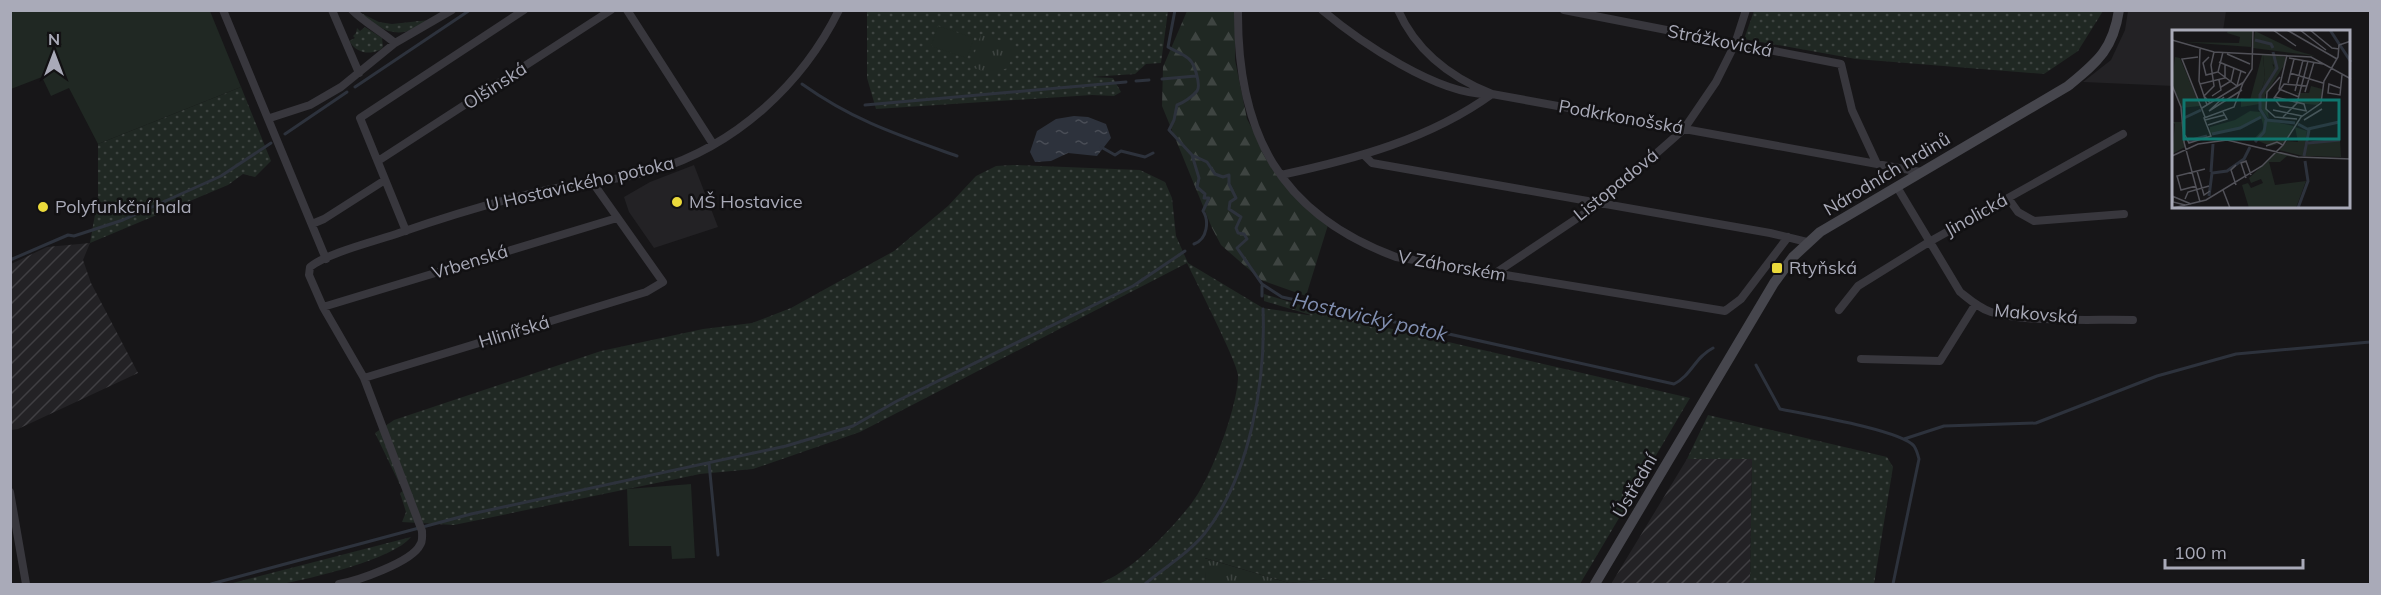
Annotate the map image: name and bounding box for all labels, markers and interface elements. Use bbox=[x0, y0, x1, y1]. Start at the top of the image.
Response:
street label: Strážkovická bbox=[1666, 19, 1774, 62]
north arrow bbox=[24, 24, 84, 84]
text: N bbox=[48, 29, 60, 49]
inset map bbox=[2172, 30, 2351, 208]
street label: Olšinská bbox=[459, 57, 531, 115]
street label: Podkrkonošská bbox=[1557, 94, 1685, 139]
street label: Národních hrdinů bbox=[1819, 127, 1954, 220]
street label: Listopadová bbox=[1569, 143, 1663, 226]
street label: U Hostavického potoka bbox=[484, 151, 676, 216]
street label: Jinolická bbox=[1940, 188, 2011, 241]
place label: MŠ Hostavice bbox=[689, 190, 803, 213]
place label: Polyfunkční hala bbox=[55, 195, 191, 218]
marker: MŠ Hostavice bbox=[670, 195, 684, 209]
marker: Polyfunkční hala bbox=[36, 200, 50, 214]
street label: Vrbenská bbox=[429, 239, 511, 284]
street label: V Záhorském bbox=[1396, 245, 1508, 286]
place label: Rtyňská bbox=[1789, 256, 1857, 279]
marker: Rtyňská bbox=[1770, 261, 1784, 275]
water label: Hostavický potok bbox=[1290, 287, 1451, 347]
street label: Makovská bbox=[1993, 298, 2079, 329]
street label: Hlinířská bbox=[476, 310, 552, 353]
street label: Ústřední bbox=[1607, 448, 1663, 522]
scale bar bbox=[2165, 532, 2303, 570]
text: 100 m bbox=[2174, 541, 2227, 564]

